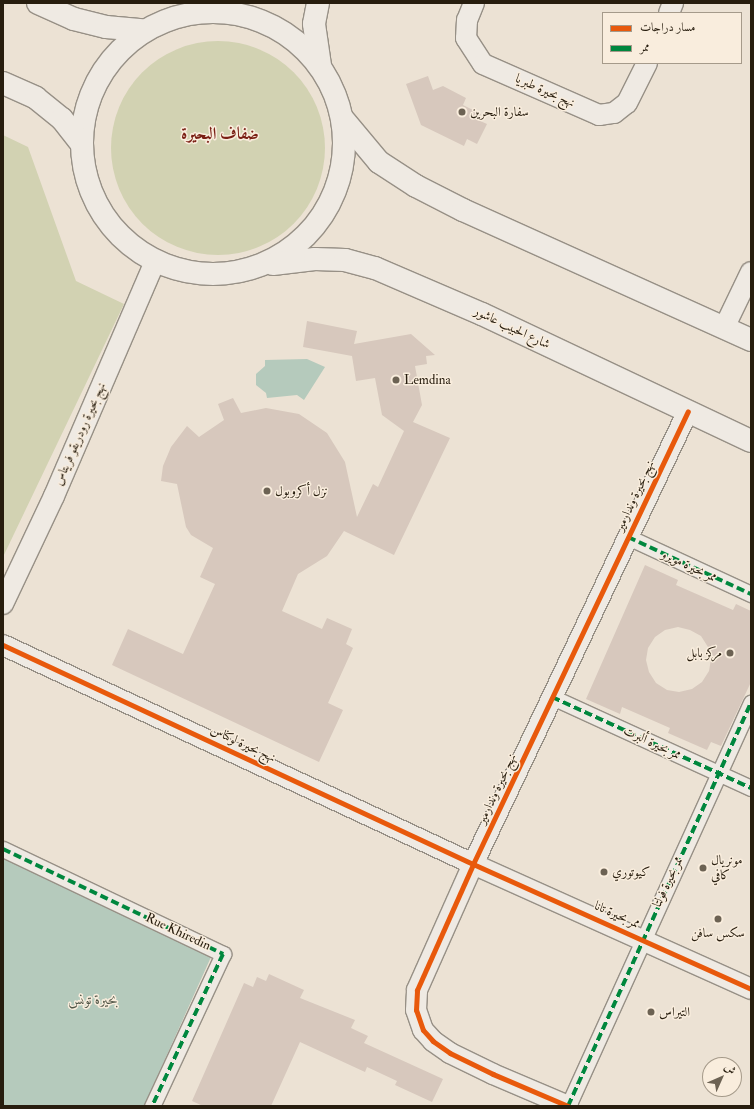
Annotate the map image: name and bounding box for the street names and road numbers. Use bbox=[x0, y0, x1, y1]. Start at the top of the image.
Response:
street label: نهج بحيرة طبريا bbox=[513, 71, 577, 111]
street label: شارع الحبيب عاشور bbox=[472, 304, 552, 352]
street label: نهج بحيرة رودريقو فريتاس bbox=[50, 380, 110, 488]
street label: نهج بحيرة وندارمير bbox=[612, 458, 658, 534]
street label: ممر بحيرة مويرو bbox=[659, 546, 719, 586]
street label: نهج بحيرة لوكناس bbox=[208, 722, 278, 766]
street label: ممر بحيرة ألبرت bbox=[621, 723, 683, 763]
street label: نهج بحيرة وندارمير bbox=[474, 751, 520, 827]
street label: ممر بحيرة فولتا bbox=[650, 854, 686, 910]
street label: ممر بحيرة تانا bbox=[592, 898, 642, 932]
street label: Rue Khiredin bbox=[143, 910, 213, 954]

